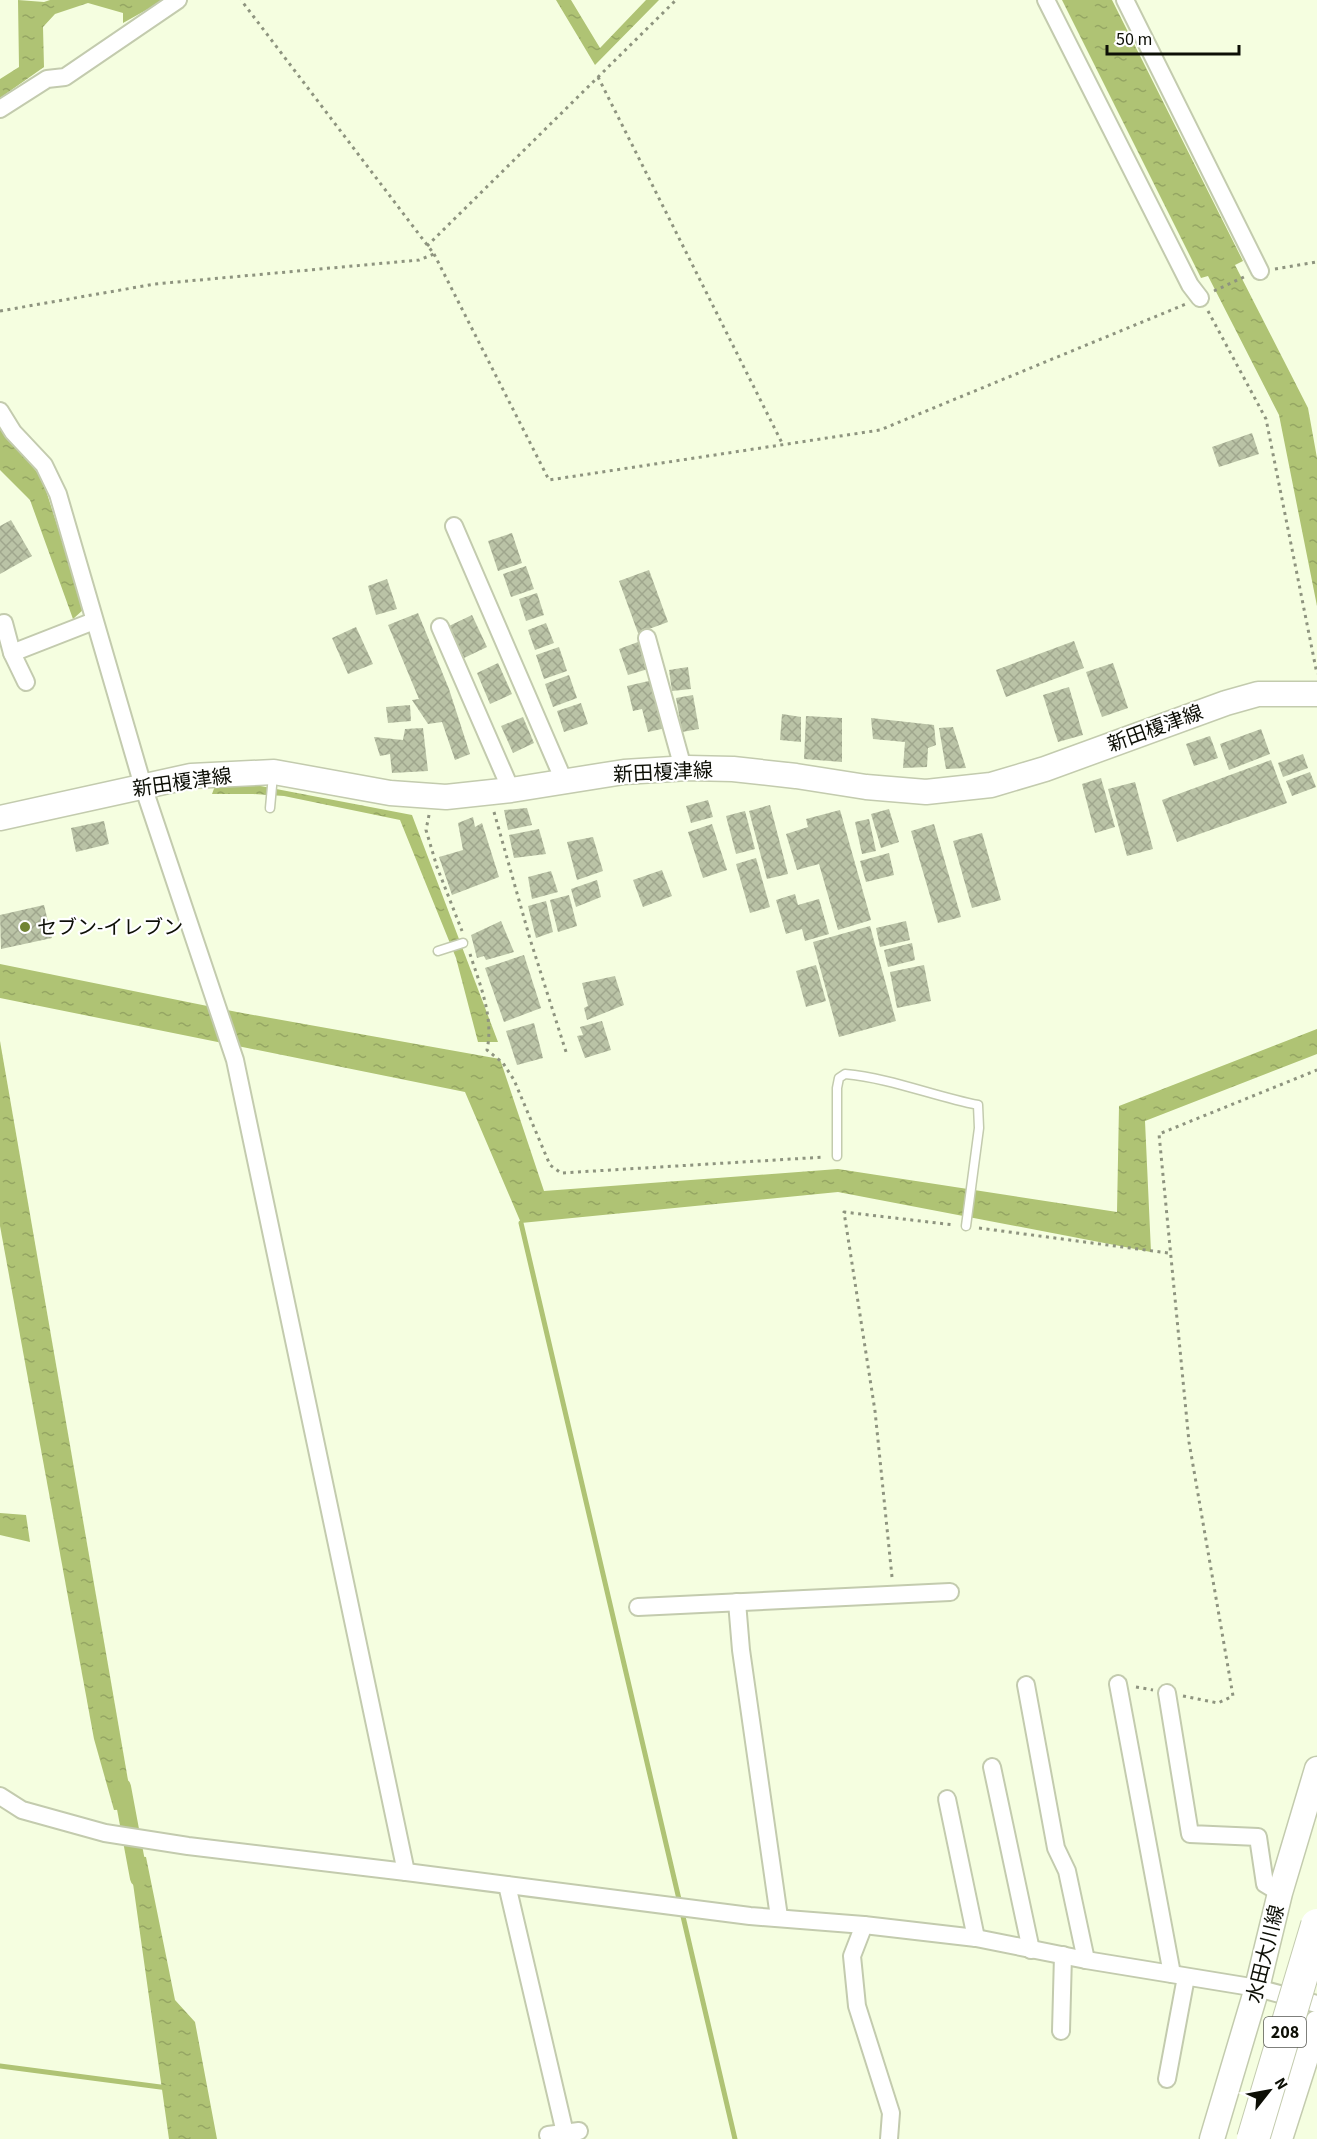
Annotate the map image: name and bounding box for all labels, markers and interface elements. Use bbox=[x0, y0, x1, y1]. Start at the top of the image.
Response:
scale bar bbox=[1107, 18, 1239, 56]
text: 50 m bbox=[1116, 27, 1152, 52]
street label: 新田榎津線 bbox=[1104, 699, 1207, 759]
street label: 新田榎津線 bbox=[612, 756, 714, 790]
street label: 新田榎津線 bbox=[131, 762, 234, 804]
place label: セブン-イレブン bbox=[37, 914, 183, 942]
marker: セブン-イレブン bbox=[18, 920, 32, 934]
street label: 水田大川線 bbox=[1240, 1902, 1292, 2006]
road number: 208 bbox=[1264, 2017, 1306, 2047]
north arrow bbox=[1239, 2061, 1299, 2121]
text: N bbox=[1269, 2074, 1293, 2094]

